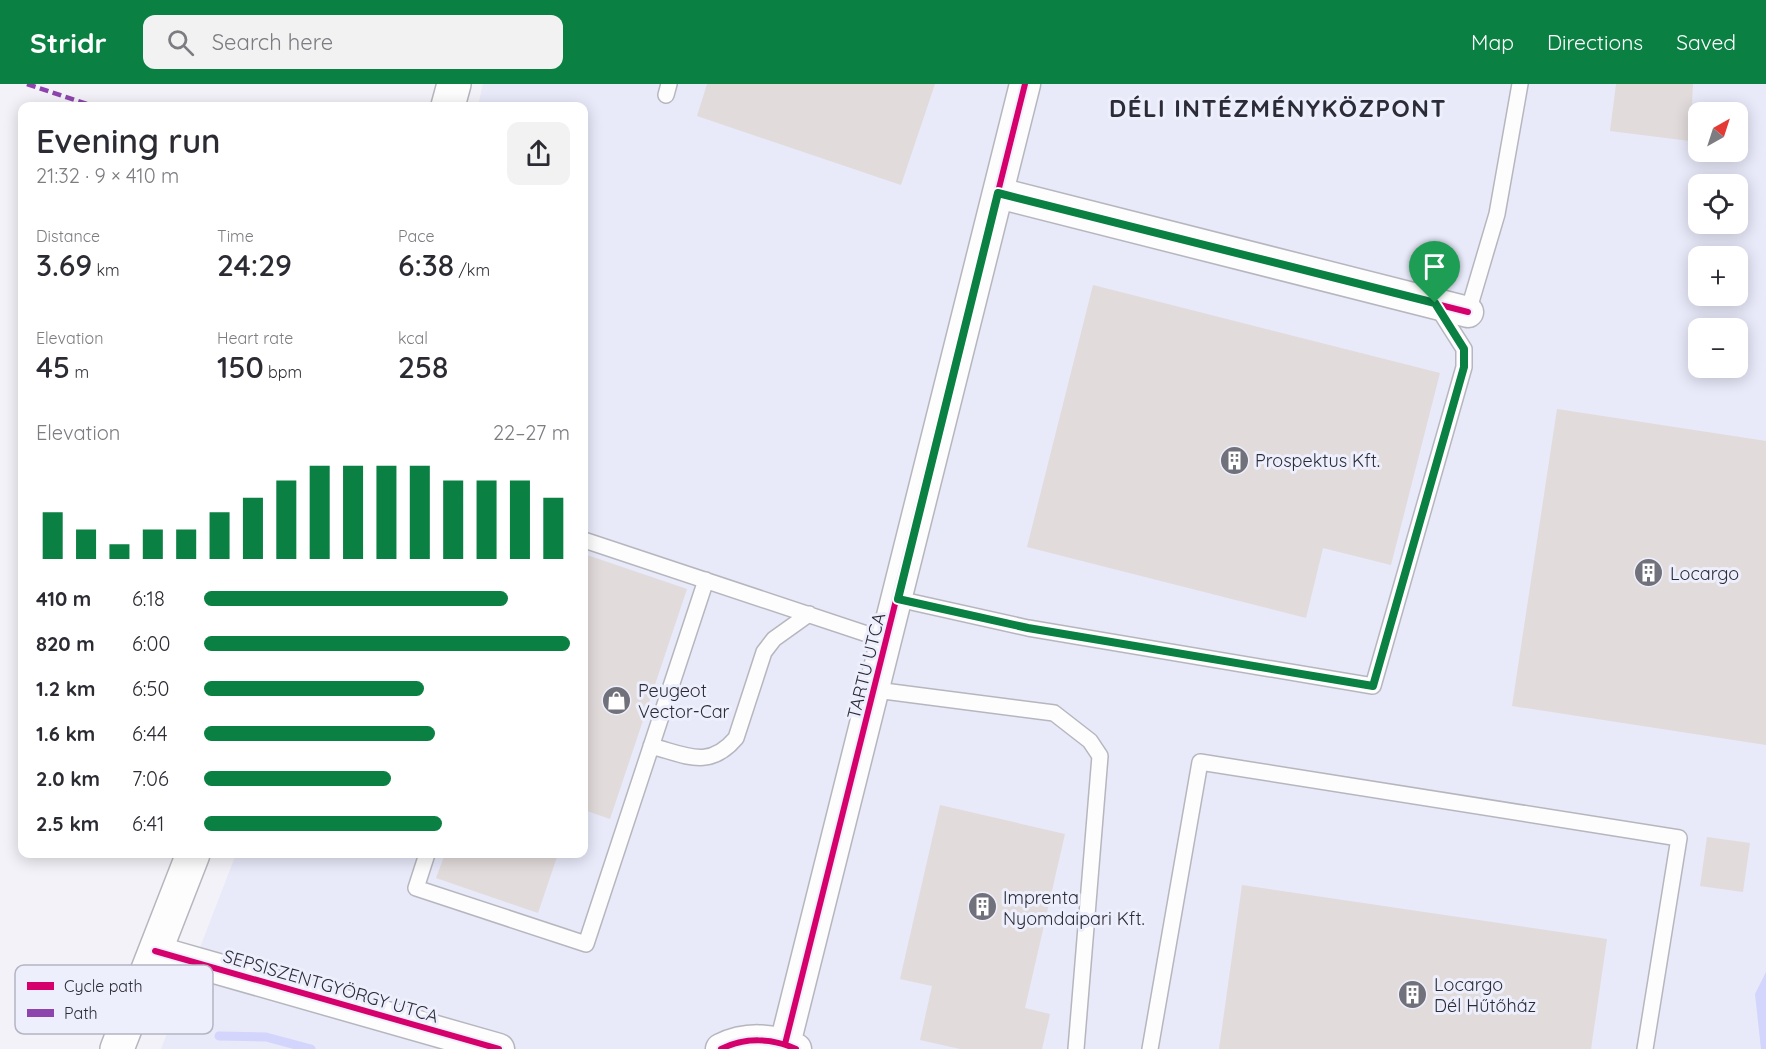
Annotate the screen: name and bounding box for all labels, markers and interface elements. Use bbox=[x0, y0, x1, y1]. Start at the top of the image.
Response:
search box bbox=[143, 15, 563, 69]
text: Stridr bbox=[30, 25, 107, 60]
icon: search bbox=[164, 26, 197, 59]
text: Search here bbox=[212, 28, 333, 56]
text: Map bbox=[1471, 29, 1514, 55]
text: Directions bbox=[1547, 29, 1643, 55]
text: Saved bbox=[1676, 29, 1736, 55]
district label: DÉLI INTÉZMÉNYKÖZPONT bbox=[1109, 93, 1447, 123]
north arrow bbox=[1688, 102, 1748, 162]
map controls bbox=[1688, 102, 1748, 378]
text: Evening run bbox=[36, 120, 221, 161]
button: share bbox=[507, 122, 570, 185]
text: 21:32 · 9 × 410 m bbox=[36, 163, 179, 188]
button: locate bbox=[1688, 174, 1748, 234]
text: Distance bbox=[36, 226, 100, 246]
text: Time bbox=[217, 226, 254, 246]
text: Pace bbox=[398, 226, 434, 246]
pin bbox=[1409, 241, 1460, 303]
text: 3.69 bbox=[36, 246, 92, 284]
text: 24:29 bbox=[217, 246, 292, 284]
text: 6:38 bbox=[398, 246, 454, 284]
button: + bbox=[1688, 246, 1748, 306]
icon: arrive bbox=[1418, 250, 1451, 283]
text: km bbox=[92, 260, 120, 280]
text: /km bbox=[454, 260, 490, 280]
button: − bbox=[1688, 318, 1748, 378]
text: Elevation bbox=[36, 328, 103, 348]
text: Heart rate bbox=[217, 328, 293, 348]
text: kcal bbox=[398, 328, 428, 348]
text: 45 bbox=[36, 348, 70, 386]
text: 150 bbox=[217, 348, 264, 386]
text: 258 bbox=[398, 348, 448, 386]
text: m bbox=[70, 362, 89, 382]
text: bpm bbox=[264, 362, 302, 382]
text: Elevation bbox=[36, 420, 120, 445]
text: 22–27 m bbox=[493, 420, 570, 445]
building icon: Prospektus Kft. bbox=[1218, 444, 1250, 476]
place label: Prospektus Kft. bbox=[1255, 449, 1380, 472]
building icon: Locargo bbox=[1633, 557, 1665, 589]
place label: Locargo bbox=[1670, 562, 1739, 585]
text: 410 m bbox=[36, 586, 91, 611]
text: 6:18 bbox=[132, 586, 165, 611]
street label: TARTU UTCA bbox=[842, 610, 890, 722]
text: 820 m bbox=[36, 631, 95, 656]
text: 6:00 bbox=[132, 631, 170, 656]
text: 1.2 km bbox=[36, 676, 96, 701]
text: 6:50 bbox=[132, 676, 169, 701]
place label: Peugeot Vector-Car bbox=[638, 679, 730, 723]
shop icon: Peugeot Vector-Car bbox=[601, 684, 633, 716]
text: 1.6 km bbox=[36, 721, 95, 746]
text: 6:44 bbox=[132, 721, 168, 746]
text: 2.0 km bbox=[36, 766, 100, 791]
text: 7:06 bbox=[132, 766, 169, 791]
text: 2.5 km bbox=[36, 811, 99, 836]
text: 6:41 bbox=[132, 811, 164, 836]
place label: Imprenta Nyomdaipari Kft. bbox=[1003, 886, 1145, 930]
building icon: Imprenta Nyomdaipari Kft. bbox=[966, 891, 998, 923]
street label: SEPSISZENTGYÖRGY UTCA bbox=[221, 944, 442, 1028]
legend bbox=[15, 965, 213, 1034]
place label: Locargo Dél Hűtőház bbox=[1434, 973, 1536, 1017]
text: Cycle path bbox=[64, 976, 143, 996]
building icon: Locargo Dél Hűtőház bbox=[1397, 978, 1429, 1010]
text: Path bbox=[64, 1003, 98, 1023]

